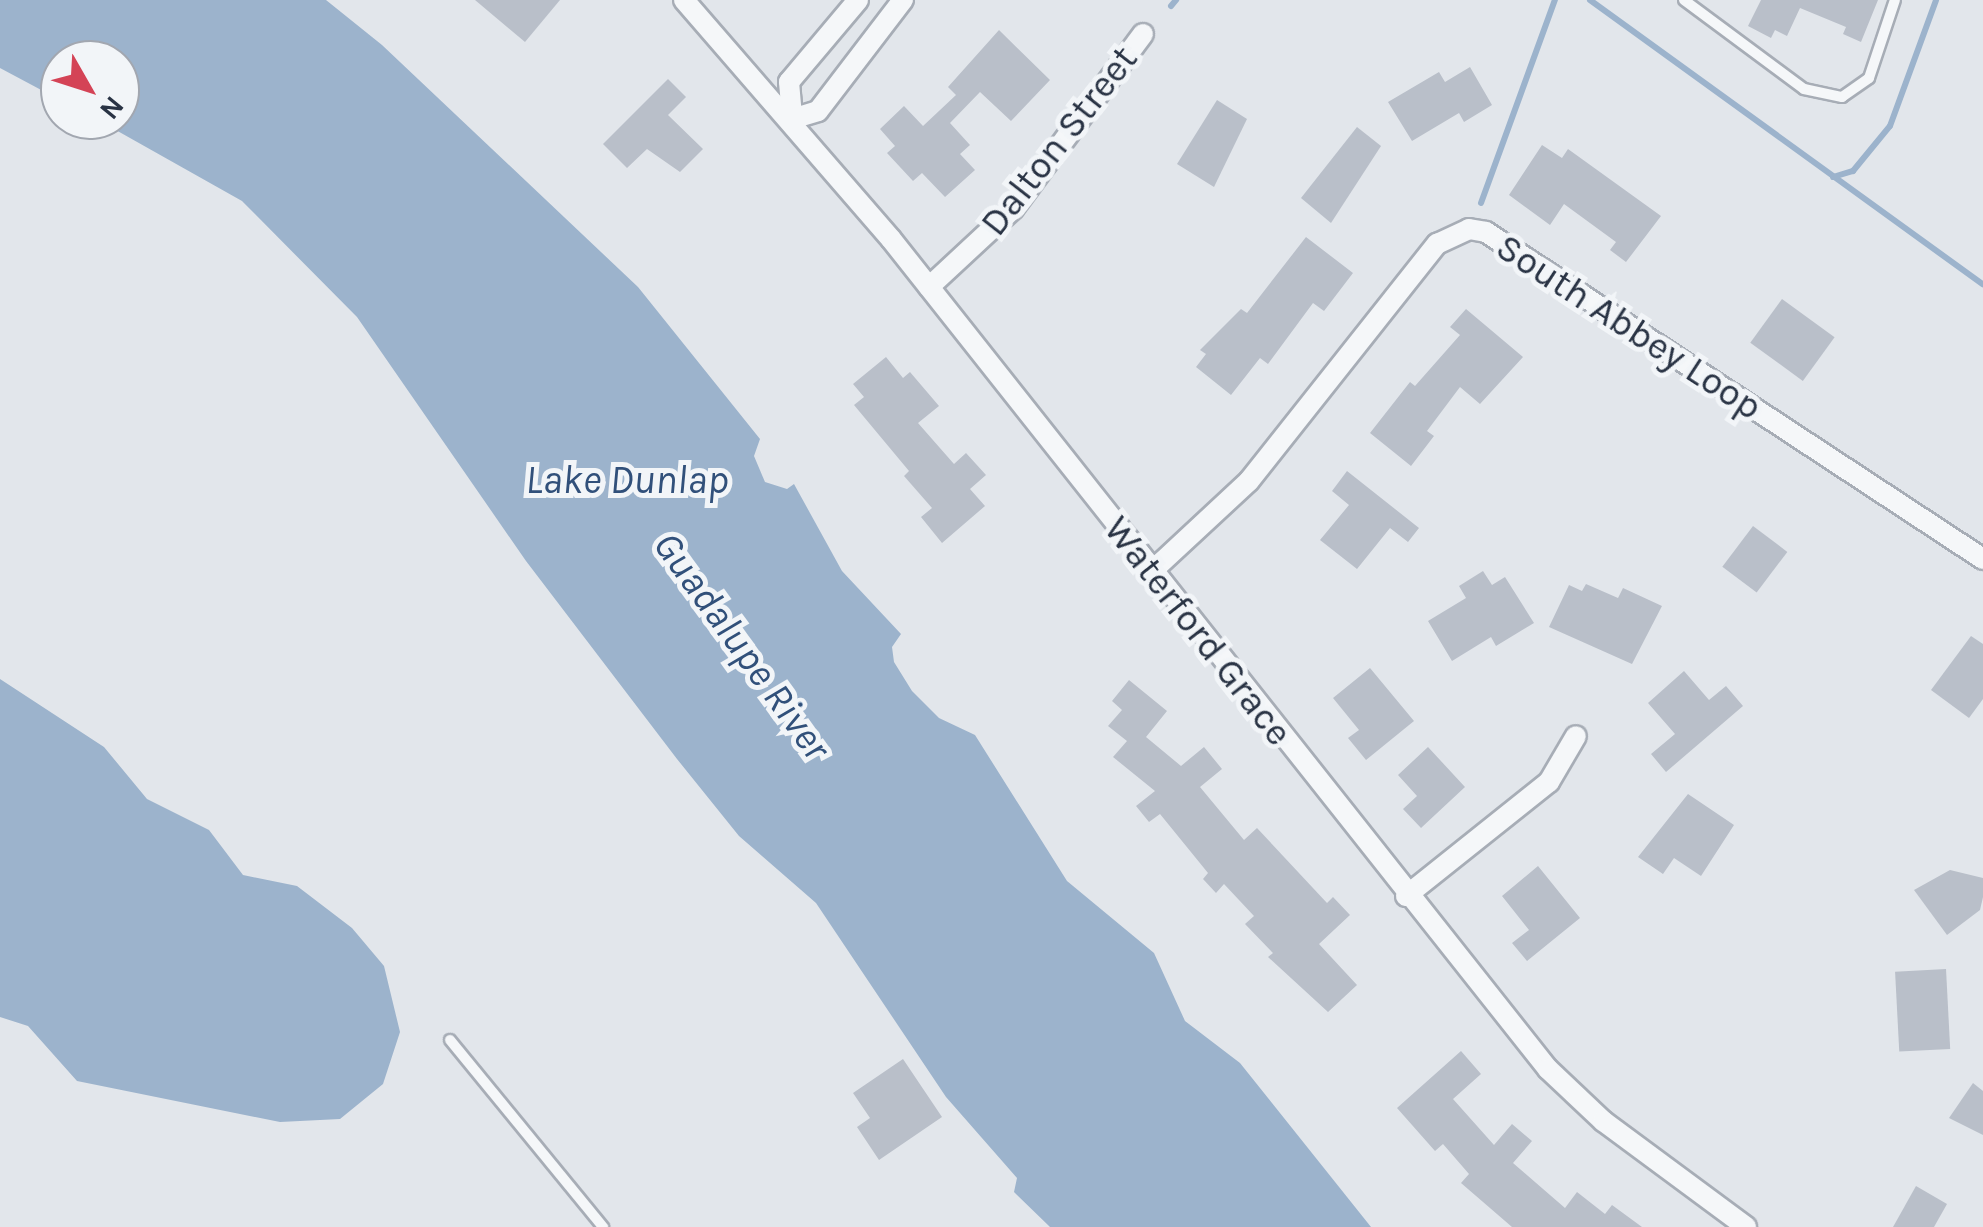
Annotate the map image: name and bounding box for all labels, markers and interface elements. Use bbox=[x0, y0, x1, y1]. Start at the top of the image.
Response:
street label: Dalton Street bbox=[971, 37, 1147, 245]
north arrow bbox=[40, 40, 140, 140]
text: N bbox=[93, 90, 131, 126]
street label: South Abbey Loop bbox=[1488, 224, 1770, 430]
water label: Lake Dunlap bbox=[525, 456, 729, 504]
street label: Waterford Grace bbox=[1094, 507, 1302, 755]
water label: Guadalupe River bbox=[643, 523, 841, 769]

